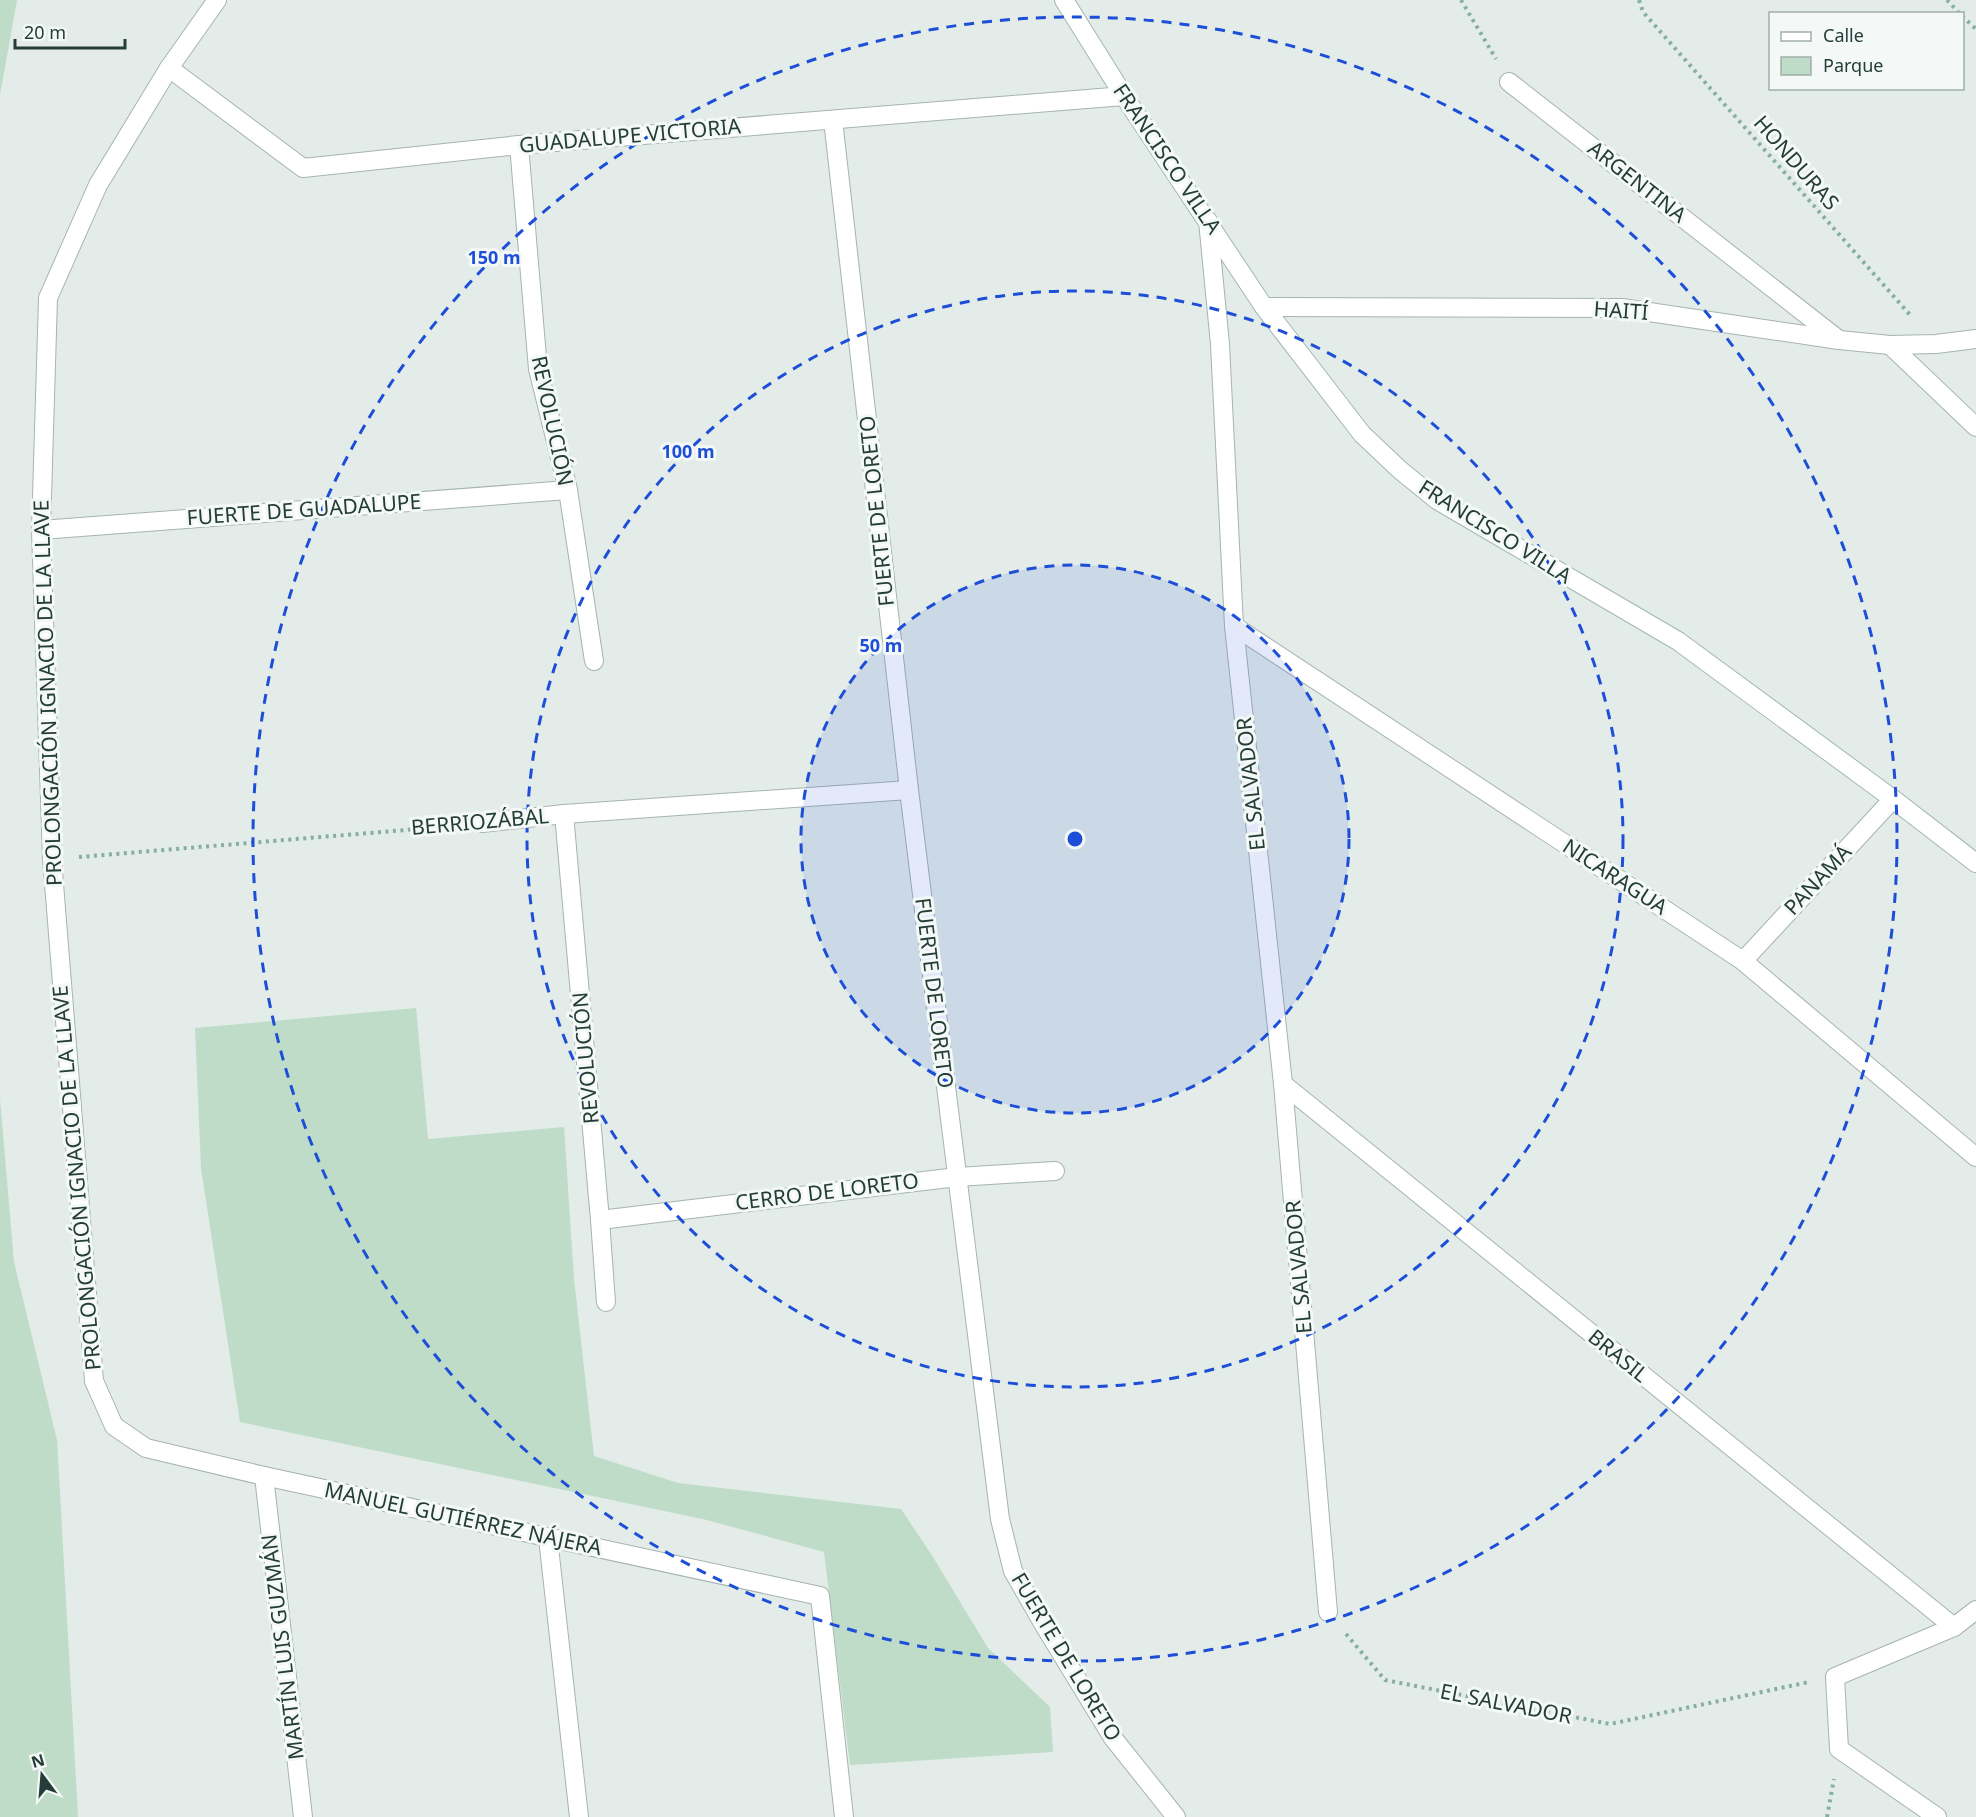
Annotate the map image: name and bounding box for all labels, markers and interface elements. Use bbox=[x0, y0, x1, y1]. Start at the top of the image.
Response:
scale bar bbox=[15, 12, 124, 50]
legend bbox=[1769, 12, 1964, 90]
text: 20 m bbox=[24, 20, 66, 44]
text: Calle bbox=[1823, 23, 1864, 47]
text: Parque bbox=[1823, 53, 1883, 77]
street label: FRANCISCO VILLA bbox=[1107, 78, 1229, 239]
street label: HONDURAS bbox=[1748, 109, 1846, 216]
street label: GUADALUPE VICTORIA bbox=[518, 111, 742, 159]
street label: ARGENTINA bbox=[1583, 134, 1693, 229]
text: 150 m bbox=[467, 245, 521, 269]
street label: HAITÍ bbox=[1593, 294, 1649, 326]
street label: REVOLUCIÓN bbox=[526, 353, 580, 488]
street label: FUERTE DE LORETO bbox=[852, 414, 900, 608]
text: 100 m bbox=[661, 439, 715, 463]
street label: FRANCISCO VILLA bbox=[1414, 473, 1578, 590]
street label: FUERTE DE GUADALUPE bbox=[186, 487, 422, 531]
street label: PROLONGACIÓN IGNACIO DE LA LLAVE bbox=[26, 499, 68, 887]
text: 50 m bbox=[860, 633, 902, 657]
street label: EL SALVADOR bbox=[1229, 716, 1271, 852]
street label: BERRIOZÁBAL bbox=[410, 801, 550, 841]
centre of rings bbox=[1065, 829, 1085, 849]
street label: NICARAGUA bbox=[1558, 832, 1674, 921]
street label: PANAMÁ bbox=[1777, 838, 1858, 921]
street label: FUERTE DE LORETO bbox=[909, 896, 961, 1090]
street label: PROLONGACIÓN IGNACIO DE LA LLAVE bbox=[45, 984, 107, 1372]
street label: REVOLUCIÓN bbox=[565, 991, 605, 1125]
street label: CERRO DE LORETO bbox=[733, 1166, 920, 1216]
street label: EL SALVADOR bbox=[1278, 1199, 1318, 1335]
street label: BRASIL bbox=[1583, 1322, 1655, 1388]
street label: MANUEL GUTIÉRREZ NÁJERA bbox=[322, 1475, 605, 1561]
street label: MARTÍN LUIS GUZMÁN bbox=[254, 1533, 310, 1762]
street label: FUERTE DE LORETO bbox=[1006, 1567, 1128, 1746]
street label: EL SALVADOR bbox=[1438, 1677, 1574, 1730]
north arrow bbox=[12, 1745, 72, 1805]
text: N bbox=[29, 1748, 47, 1773]

